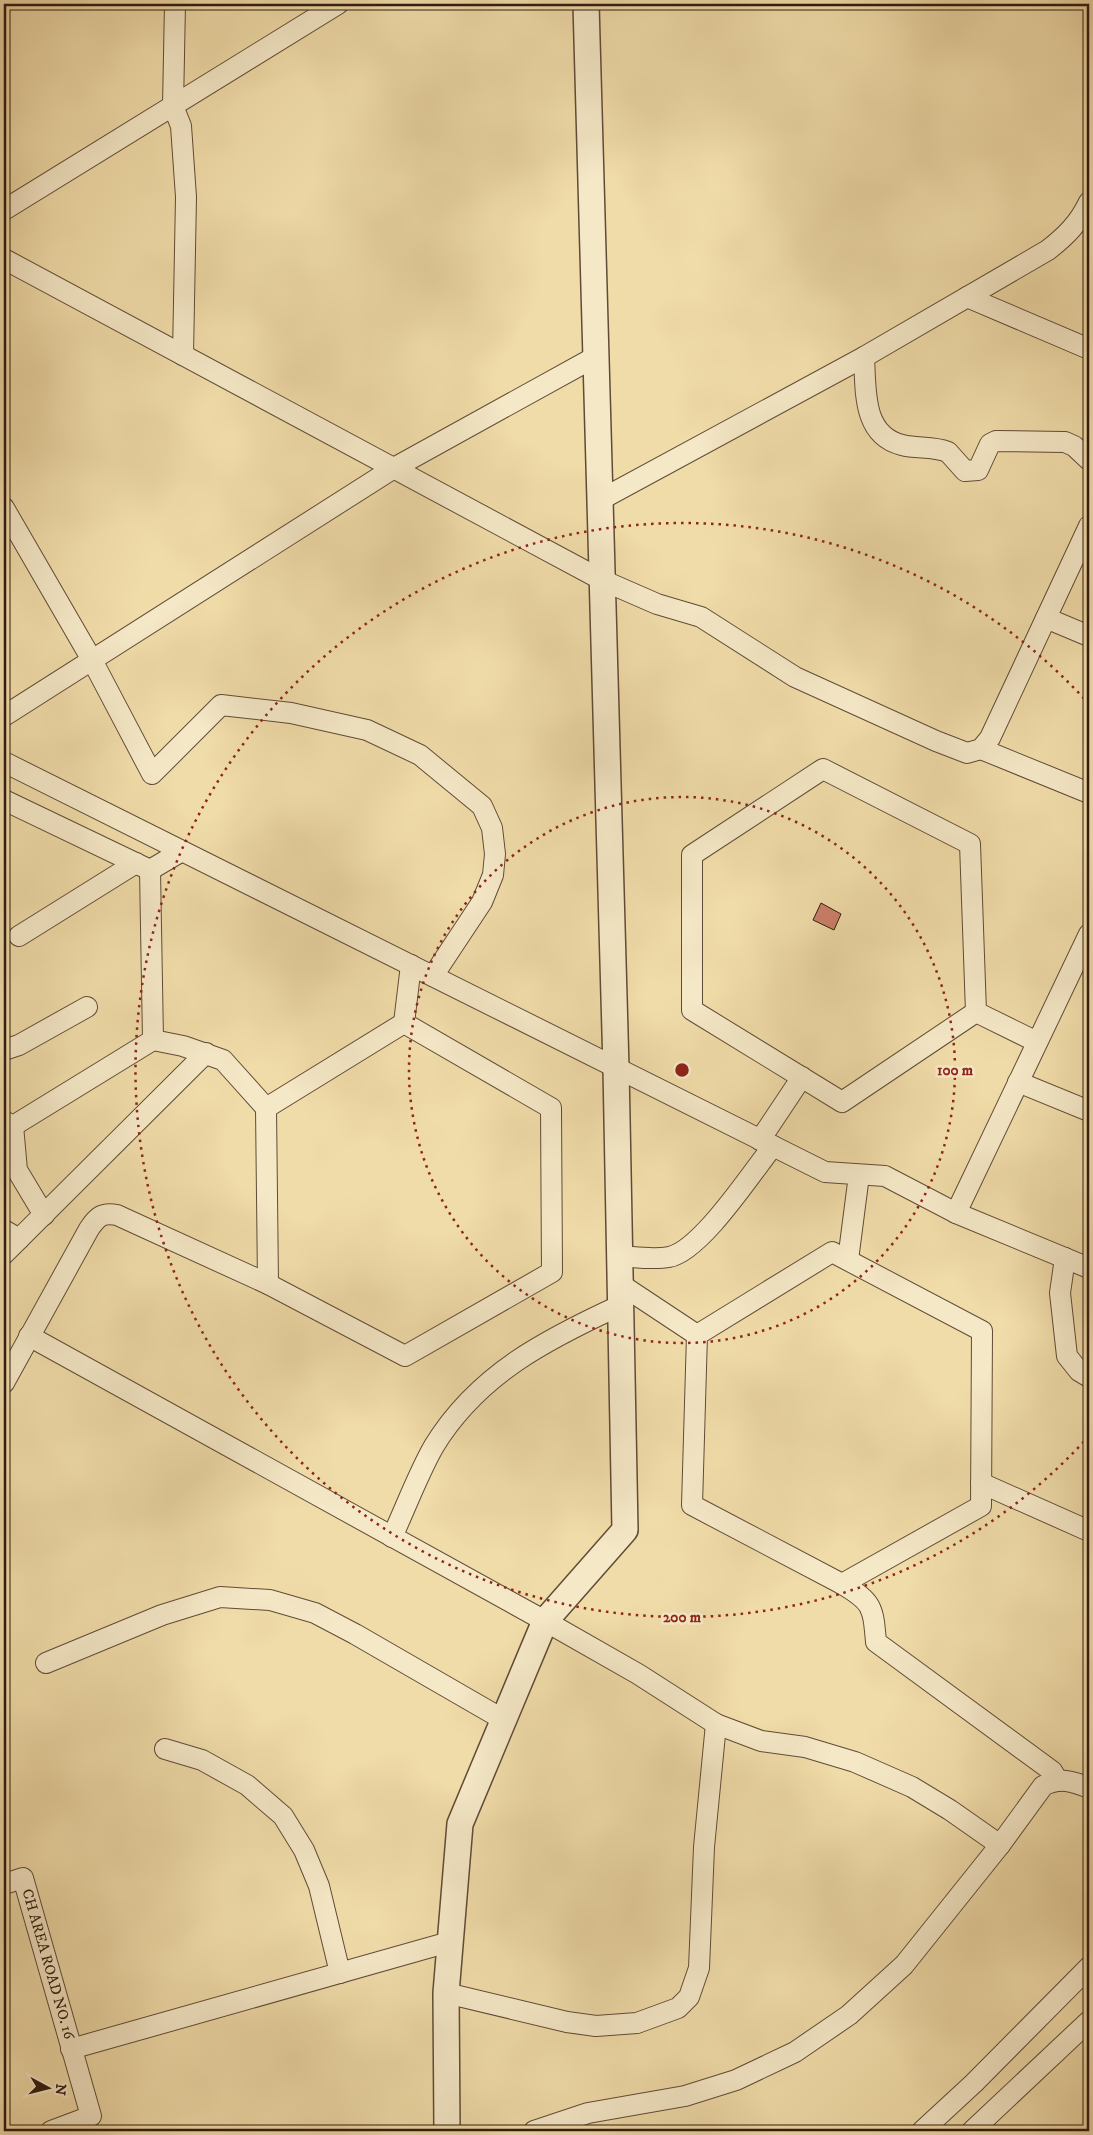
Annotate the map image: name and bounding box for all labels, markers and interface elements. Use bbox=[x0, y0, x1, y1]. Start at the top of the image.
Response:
centre of rings bbox=[673, 1061, 691, 1079]
text: 100 m bbox=[937, 1061, 974, 1080]
text: 200 m bbox=[663, 1608, 702, 1627]
street label: CH AREA ROAD NO. 16 bbox=[17, 1887, 79, 2043]
north arrow bbox=[22, 2062, 72, 2112]
text: N bbox=[50, 2083, 70, 2097]

